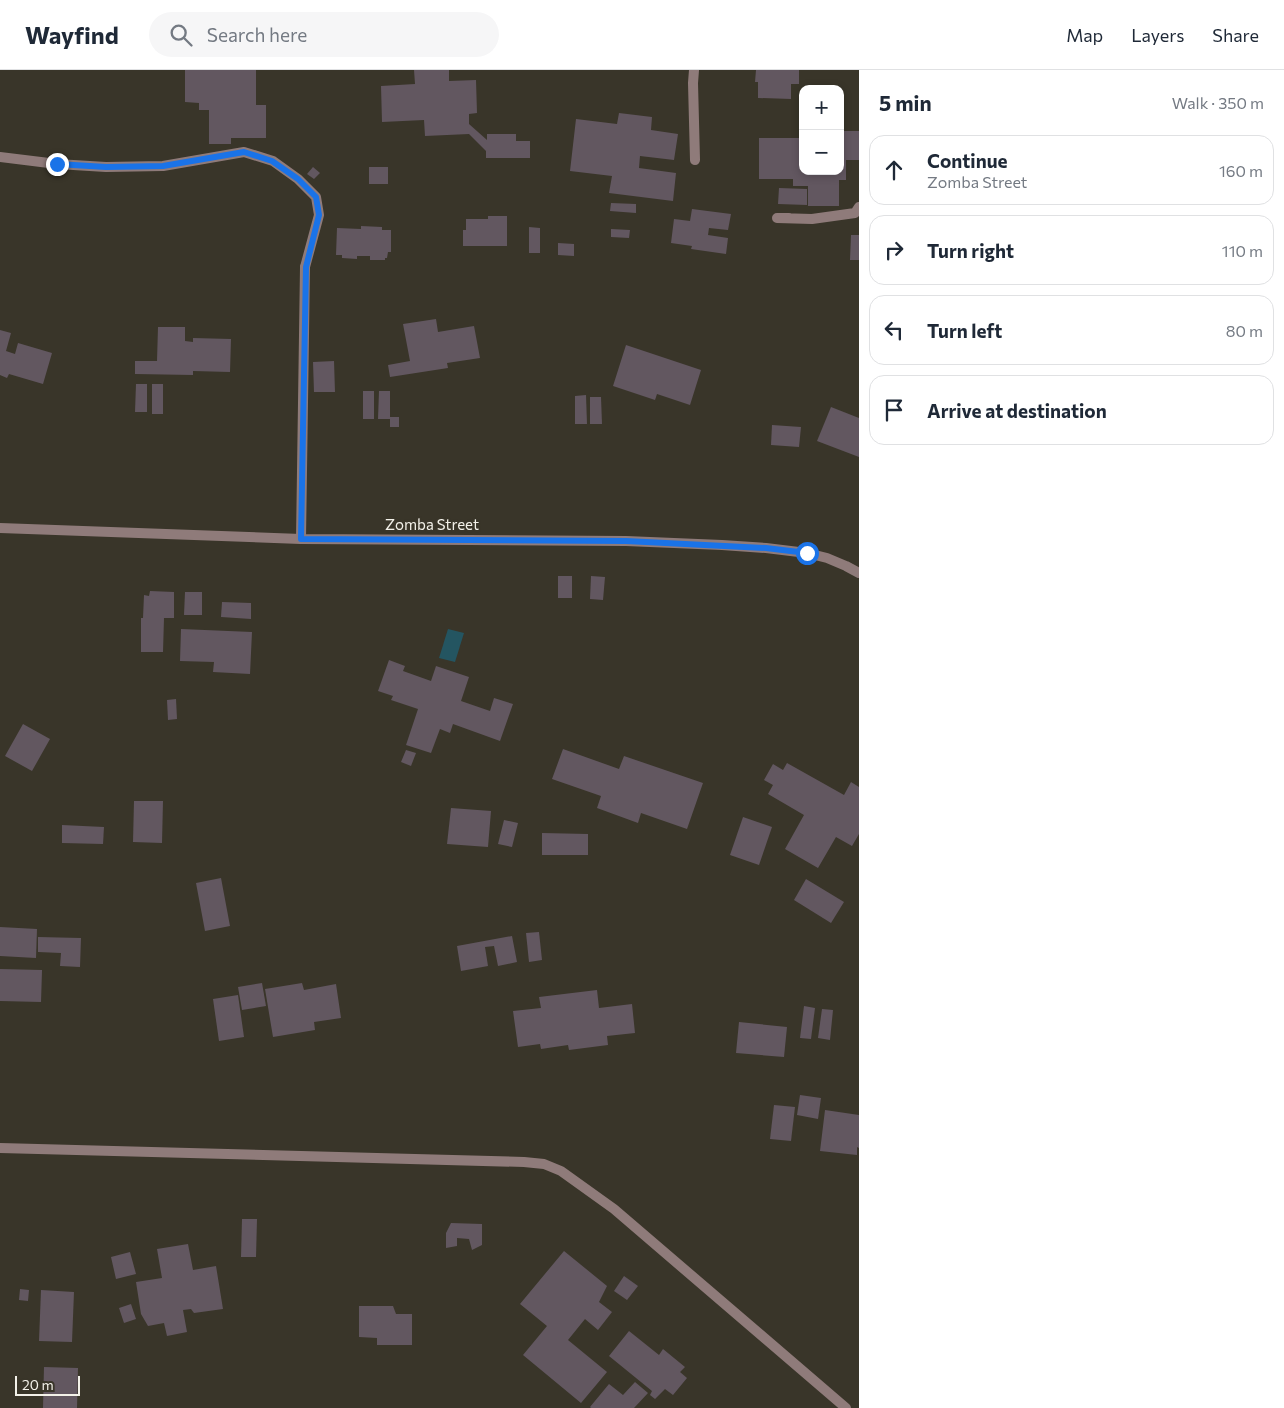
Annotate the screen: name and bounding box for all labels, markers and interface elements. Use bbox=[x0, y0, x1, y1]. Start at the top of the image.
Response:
search box bbox=[149, 12, 499, 57]
text: Wayfind bbox=[25, 20, 119, 49]
icon: search bbox=[167, 21, 195, 49]
text: Search here bbox=[207, 23, 307, 46]
text: Map bbox=[1066, 24, 1103, 46]
text: Layers bbox=[1131, 24, 1184, 46]
text: Share bbox=[1212, 24, 1259, 46]
map controls bbox=[799, 85, 844, 175]
button: + bbox=[799, 85, 844, 130]
text: 5 min bbox=[879, 90, 932, 115]
text: Walk · 350 m bbox=[1172, 93, 1264, 112]
button: − bbox=[799, 130, 844, 175]
text: Continue bbox=[927, 149, 1007, 172]
route end bbox=[46, 153, 69, 176]
icon: ahead bbox=[880, 156, 908, 184]
text: 160 m bbox=[1219, 161, 1263, 180]
text: Zomba Street bbox=[927, 172, 1027, 191]
icon: right bbox=[880, 236, 908, 264]
text: Turn right bbox=[927, 239, 1014, 262]
text: 110 m bbox=[1222, 241, 1263, 260]
icon: left bbox=[880, 316, 908, 344]
text: Turn left bbox=[927, 319, 1002, 342]
text: 80 m bbox=[1226, 321, 1263, 340]
icon: arrive bbox=[880, 396, 908, 424]
text: Arrive at destination bbox=[927, 399, 1107, 422]
street label: Zomba Street bbox=[385, 515, 479, 533]
route start bbox=[796, 542, 819, 565]
scale bar bbox=[15, 1373, 80, 1396]
text: 20 m bbox=[22, 1376, 54, 1393]

